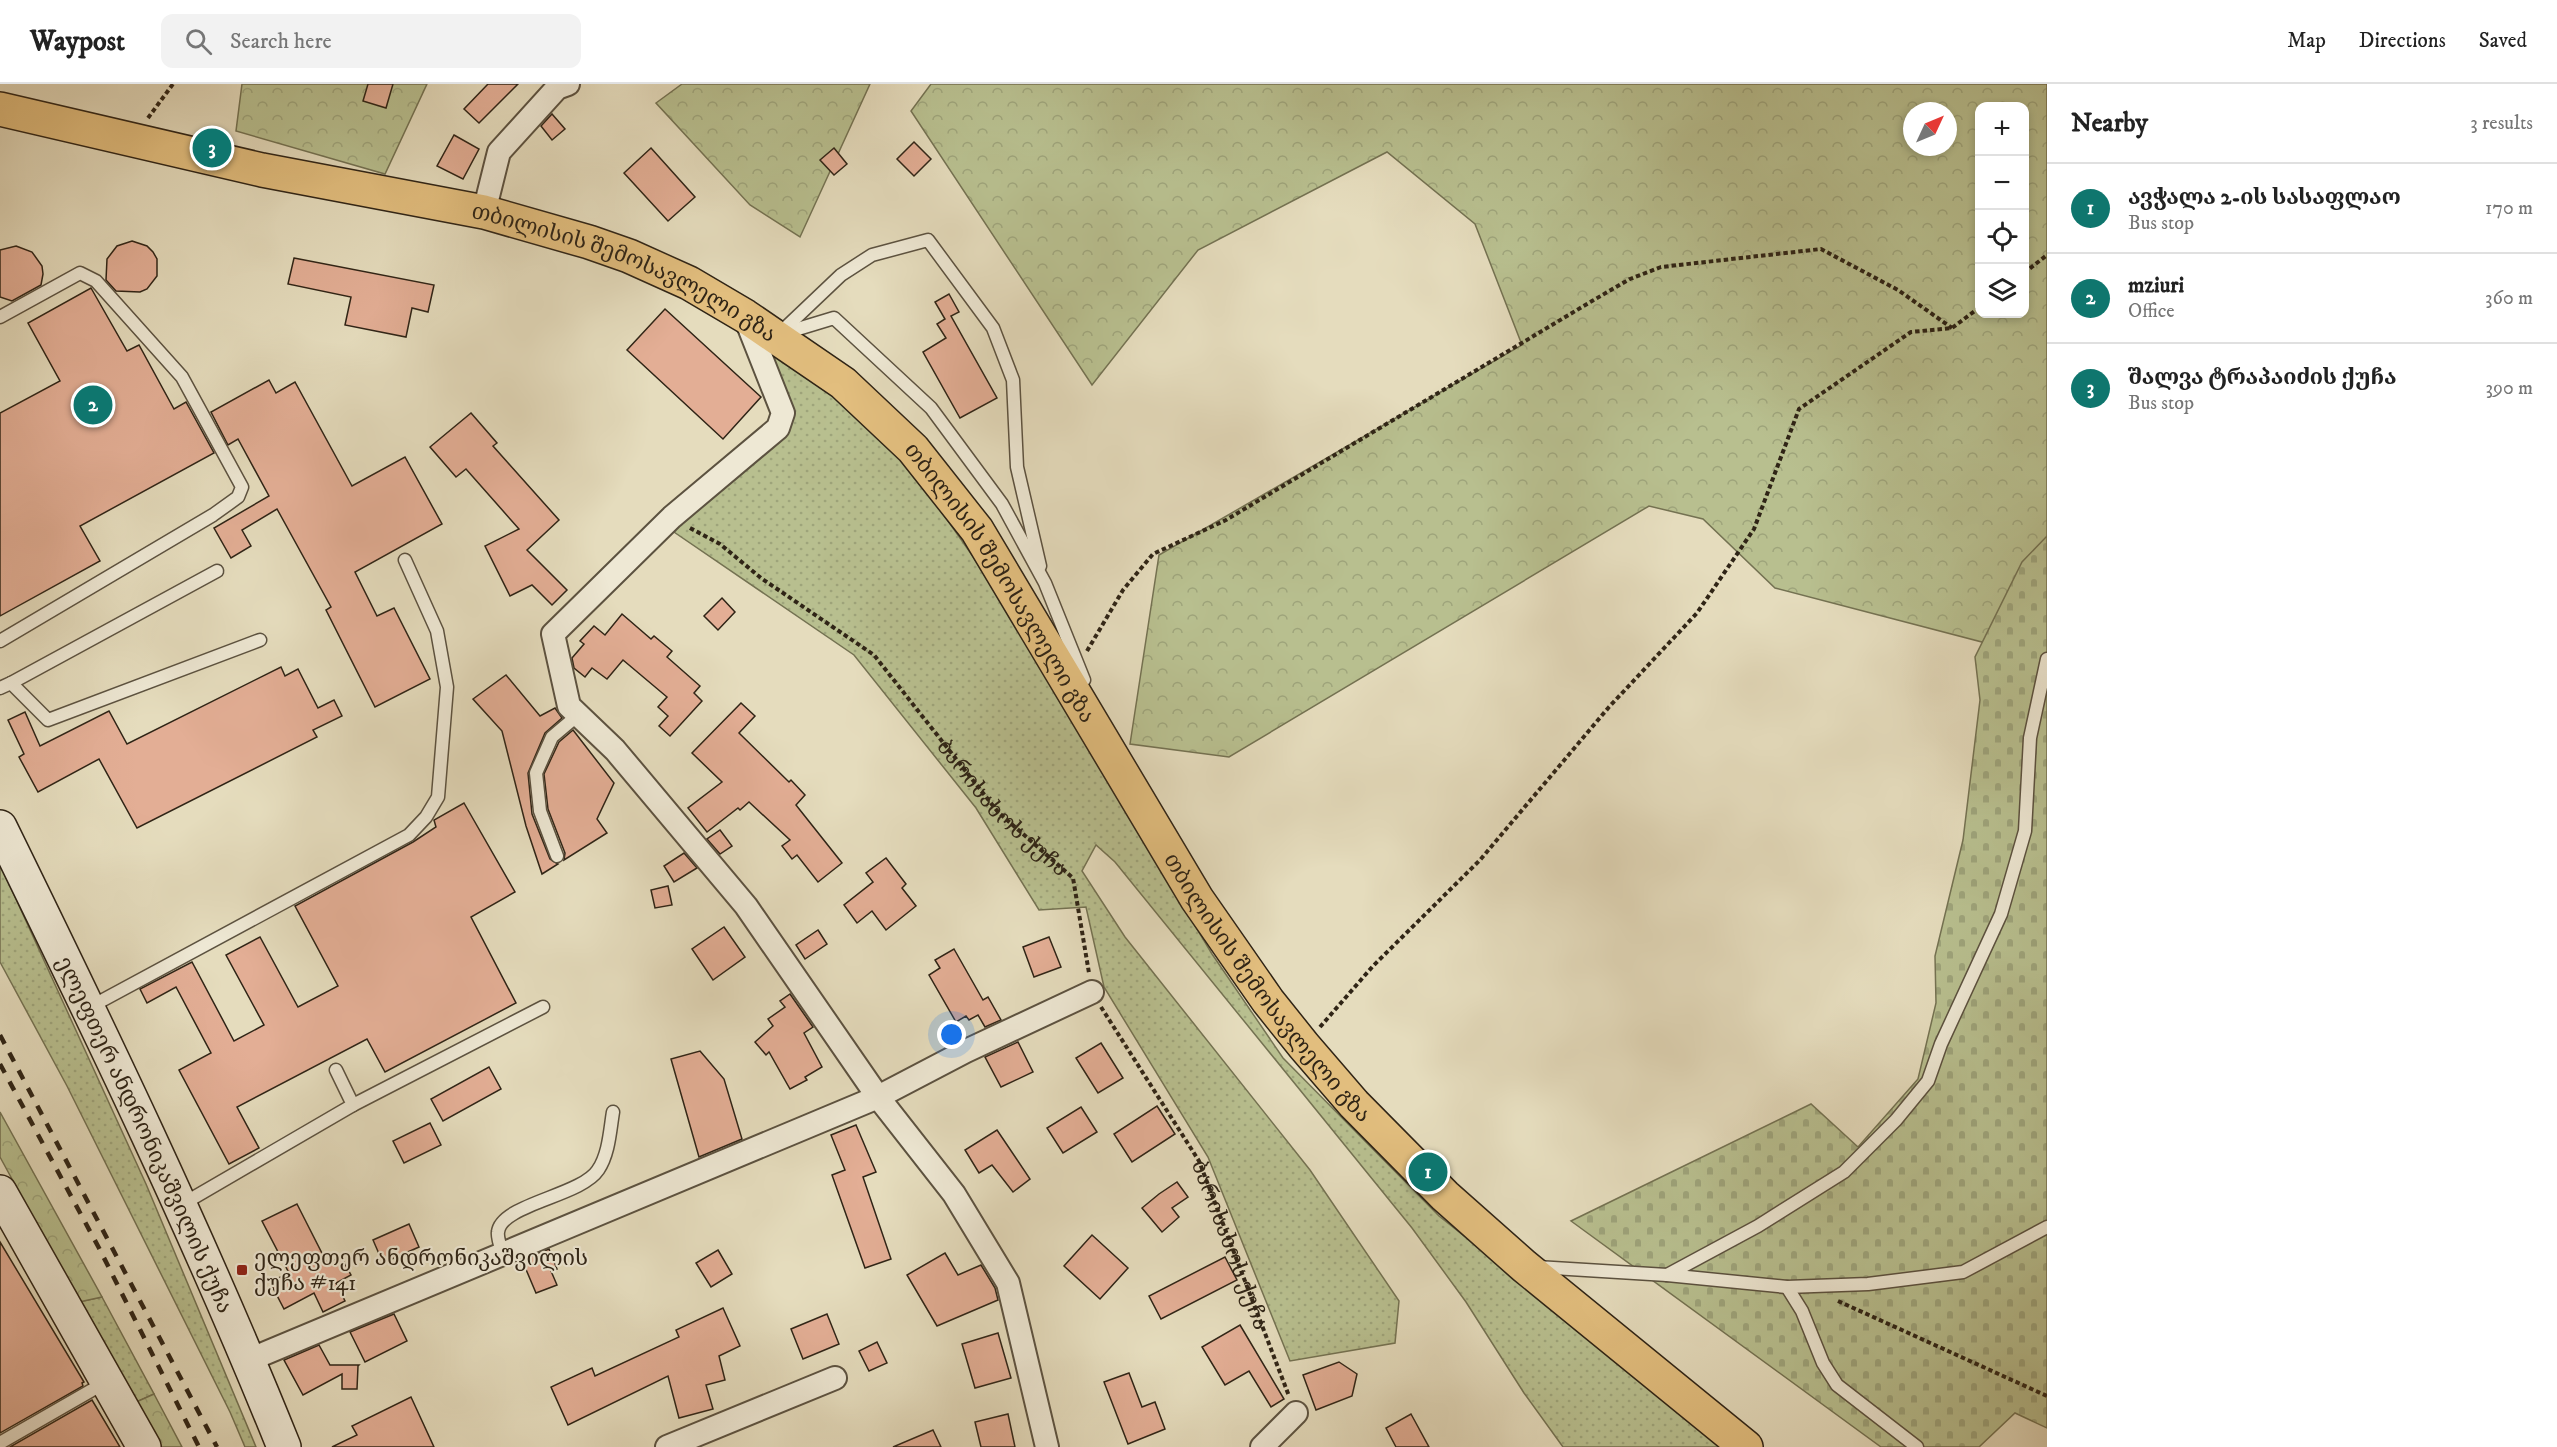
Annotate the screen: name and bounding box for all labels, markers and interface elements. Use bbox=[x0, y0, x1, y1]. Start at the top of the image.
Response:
search box bbox=[161, 14, 581, 68]
text: Waypost bbox=[30, 24, 125, 59]
icon: search bbox=[182, 25, 215, 58]
text: Search here bbox=[230, 28, 332, 55]
text: Map bbox=[2287, 28, 2326, 54]
text: Directions bbox=[2359, 28, 2446, 54]
text: Saved bbox=[2479, 28, 2527, 54]
north arrow bbox=[1903, 102, 1957, 156]
map controls bbox=[1975, 102, 2029, 318]
button: + bbox=[1975, 102, 2029, 156]
text: Nearby bbox=[2071, 107, 2148, 140]
text: 3 results bbox=[2470, 111, 2533, 136]
pin: 3 bbox=[192, 126, 232, 170]
button: − bbox=[1975, 156, 2029, 210]
text: ავჭალა 2-ის სასაფლაო bbox=[2128, 184, 2401, 211]
text: 1 bbox=[2087, 196, 2094, 221]
text: 170 m bbox=[2485, 196, 2533, 221]
street label: თბილისის შემოსავლელი გზა bbox=[470, 198, 781, 349]
button: locate bbox=[1975, 210, 2029, 264]
text: Bus stop bbox=[2128, 211, 2194, 236]
button: layers bbox=[1975, 264, 2029, 318]
text: mziuri bbox=[2128, 272, 2184, 299]
text: 2 bbox=[2086, 286, 2095, 311]
text: 360 m bbox=[2485, 286, 2533, 311]
text: Office bbox=[2128, 299, 2175, 324]
text: შალვა ტრაპაიძის ქუჩა bbox=[2128, 364, 2396, 391]
text: 3 bbox=[2087, 376, 2094, 401]
text: 390 m bbox=[2485, 376, 2533, 401]
pin: 2 bbox=[74, 382, 112, 428]
text: Bus stop bbox=[2128, 391, 2194, 416]
street label: თბილისის შემოსავლელი გზა bbox=[898, 437, 1101, 728]
street label: ბარისახოს ქუჩა bbox=[931, 734, 1073, 882]
street label: თბილისის შემოსავლელი გზა bbox=[1157, 848, 1376, 1128]
street label: ელეფთერ ანდრონიკაშვილის ქუჩა bbox=[50, 952, 238, 1317]
your location bbox=[937, 1020, 966, 1049]
pin: 1 bbox=[1408, 1150, 1448, 1194]
street label: ბარისახოს ქუჩა bbox=[1185, 1156, 1274, 1334]
place label: ელეფთერ ანდრონიკაშვილის ქუჩა #141 bbox=[254, 1245, 588, 1297]
marker: ელეფთერ ანდრონიკაშვილის ქუჩა #141 bbox=[235, 1263, 249, 1277]

